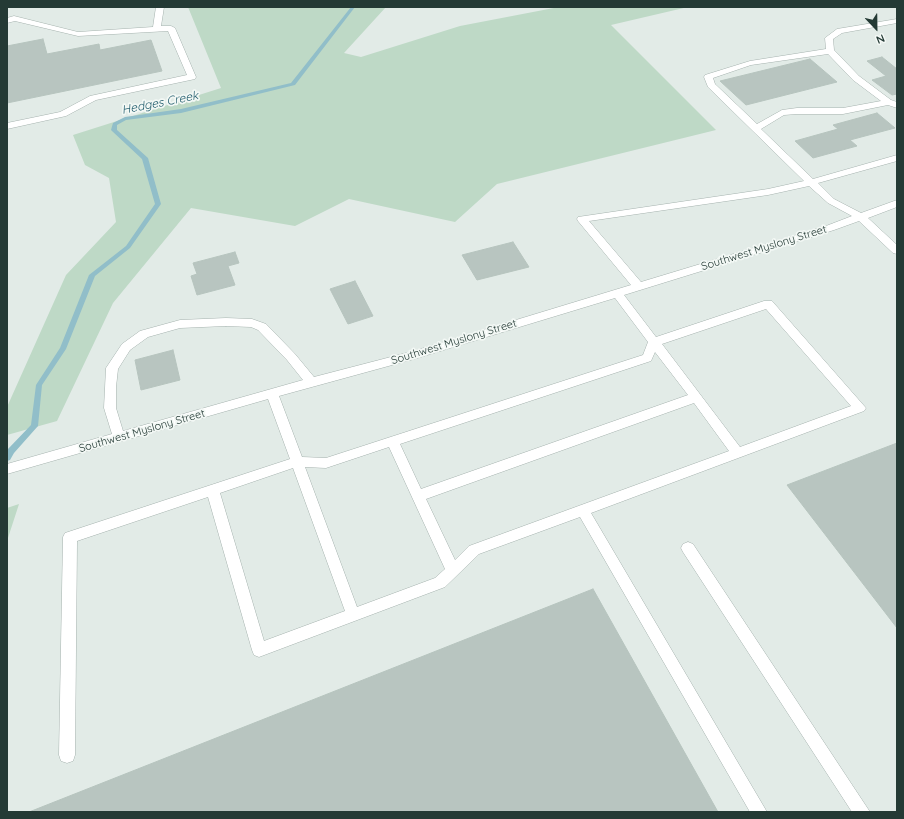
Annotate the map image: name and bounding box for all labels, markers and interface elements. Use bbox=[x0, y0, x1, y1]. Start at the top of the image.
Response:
north arrow bbox=[856, 8, 896, 48]
text: N bbox=[874, 31, 887, 47]
water label: Hedges Creek bbox=[120, 89, 200, 117]
street label: Southwest Myslony Street bbox=[700, 223, 828, 273]
street label: Southwest Myslony Street bbox=[390, 317, 518, 367]
street label: Southwest Myslony Street bbox=[77, 407, 207, 455]

